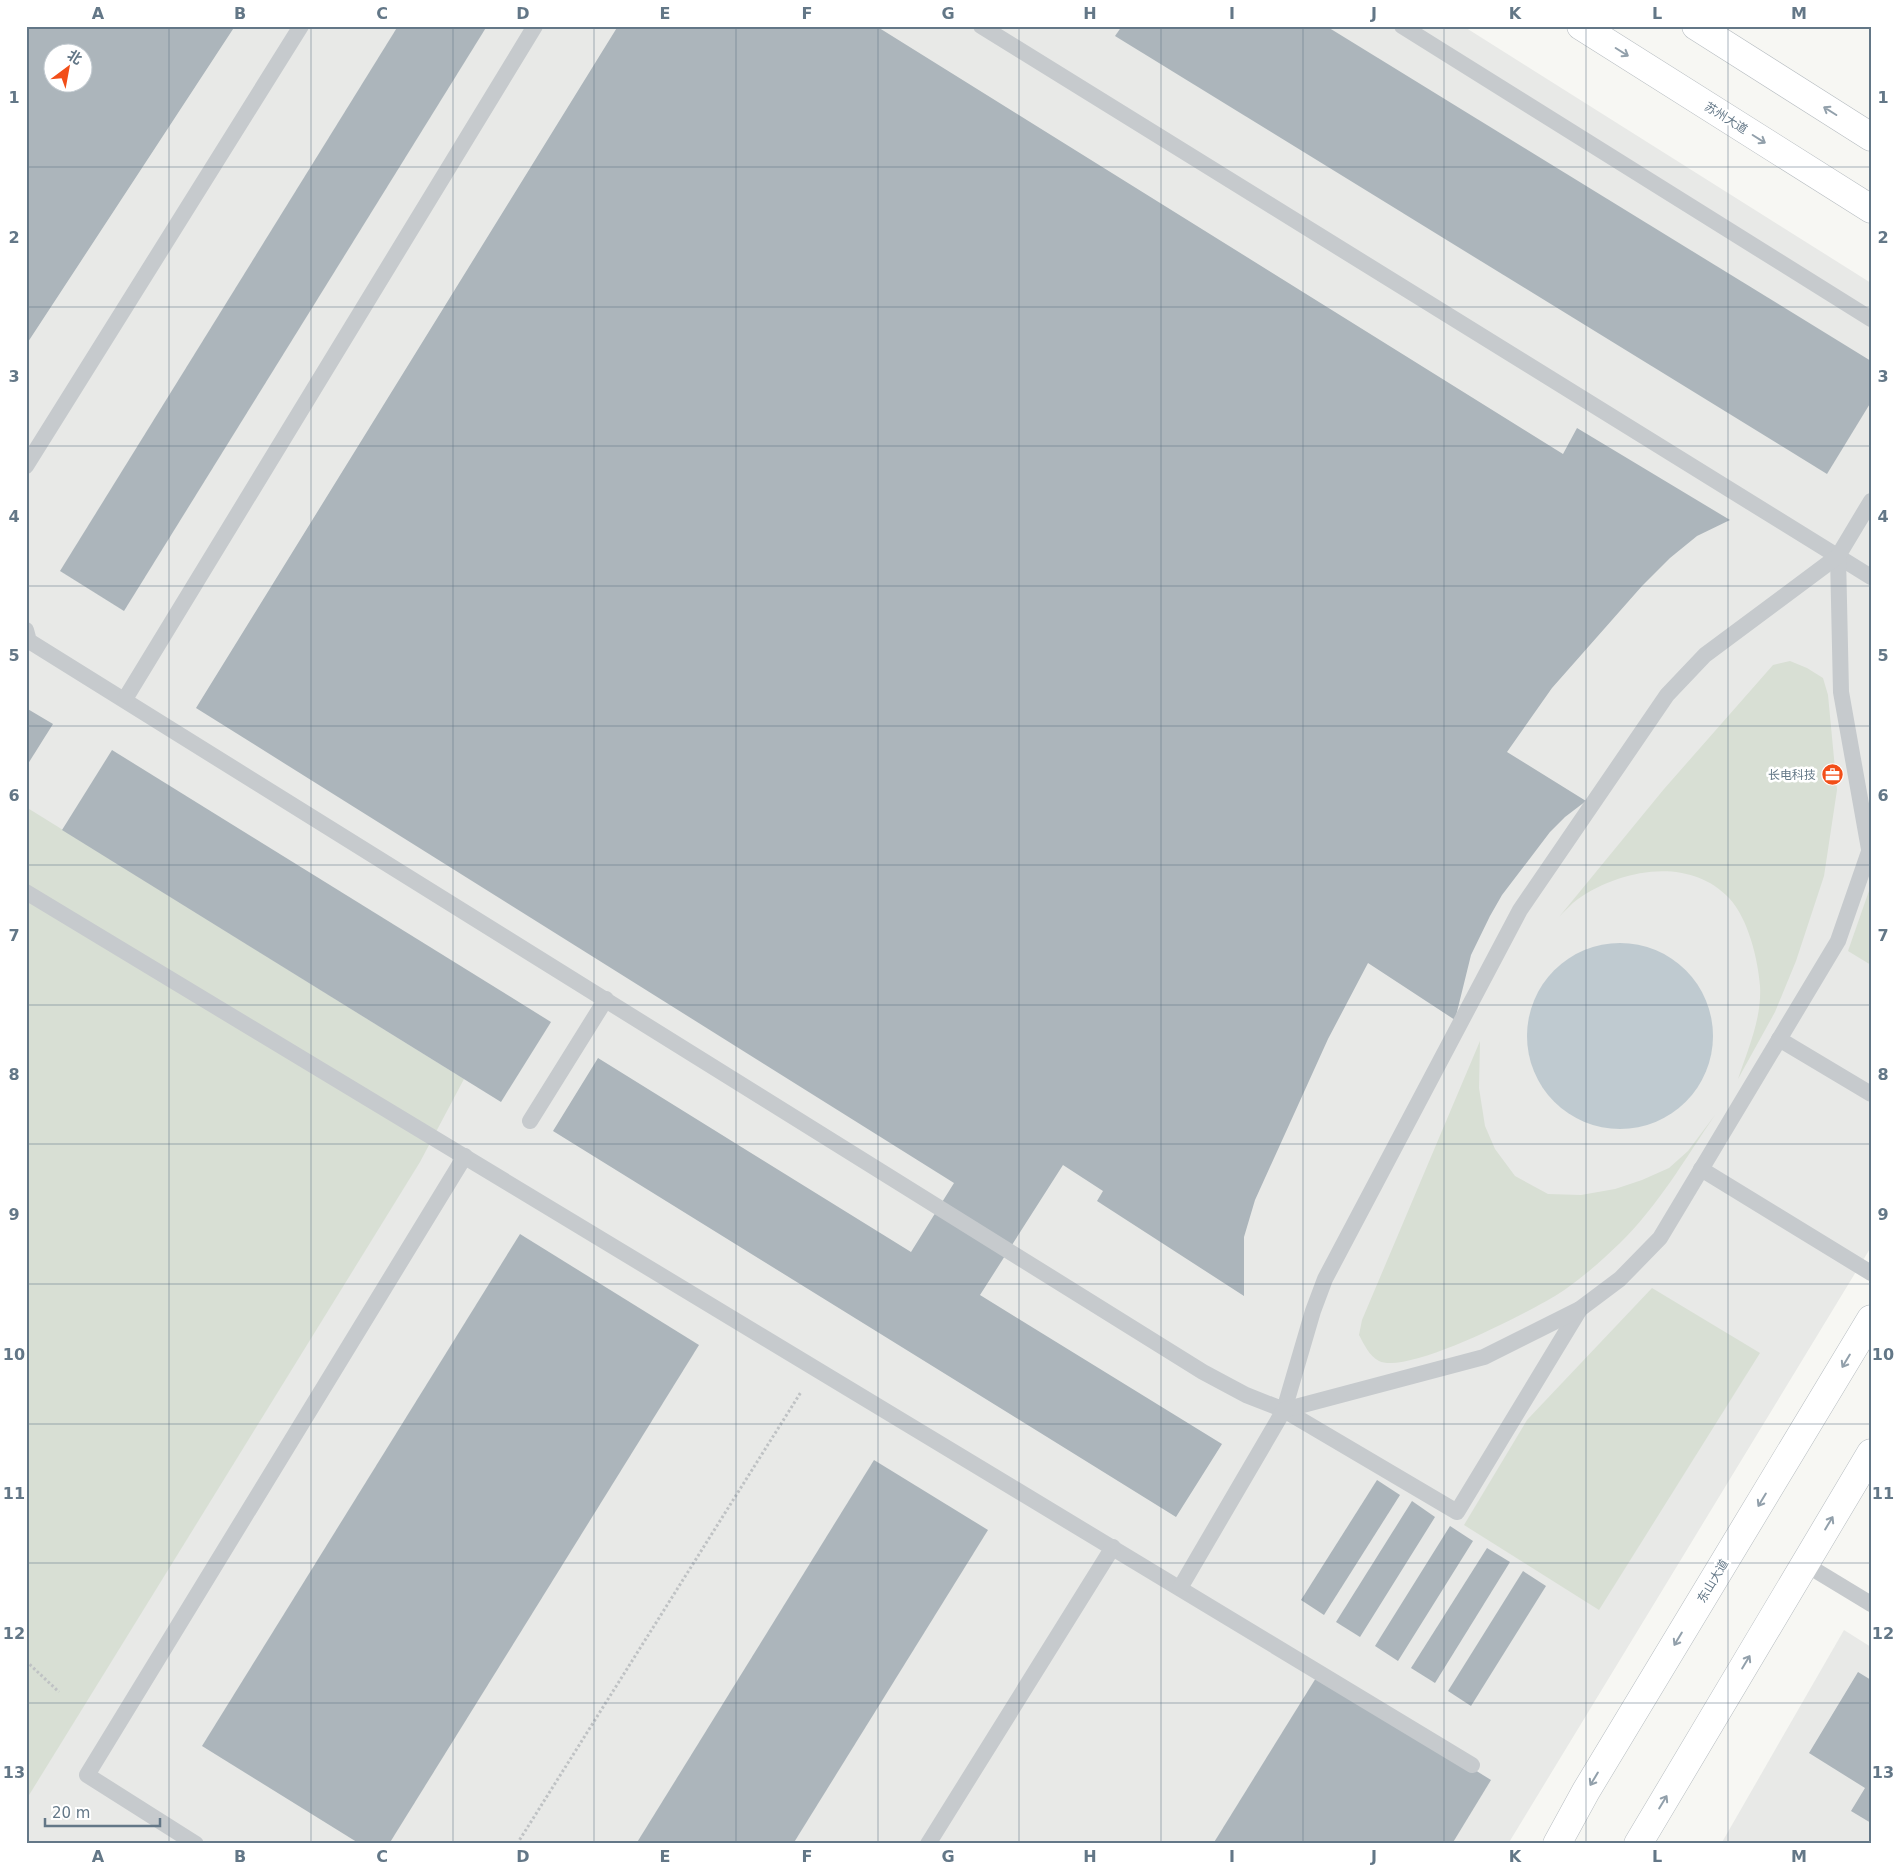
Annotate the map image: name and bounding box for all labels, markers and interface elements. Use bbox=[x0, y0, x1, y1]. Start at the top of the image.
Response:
text: A bbox=[92, 4, 105, 23]
text: B bbox=[234, 4, 246, 23]
text: C bbox=[376, 4, 388, 23]
text: D bbox=[516, 4, 530, 23]
text: E bbox=[660, 4, 670, 23]
text: F bbox=[802, 4, 812, 23]
text: G bbox=[941, 4, 955, 23]
text: H bbox=[1083, 4, 1097, 23]
text: I bbox=[1229, 4, 1235, 23]
text: J bbox=[1370, 4, 1377, 23]
text: K bbox=[1509, 4, 1522, 23]
text: L bbox=[1652, 4, 1662, 23]
text: M bbox=[1791, 4, 1807, 23]
north arrow bbox=[42, 42, 92, 92]
text: 北 bbox=[65, 46, 85, 67]
one-way arrow bbox=[1614, 48, 1628, 58]
text: 1 bbox=[8, 88, 20, 107]
text: 1 bbox=[1877, 88, 1889, 107]
street label: 苏州大道 bbox=[1702, 99, 1750, 137]
one-way arrow bbox=[1823, 106, 1837, 116]
one-way arrow bbox=[1752, 134, 1766, 144]
text: 2 bbox=[8, 228, 20, 247]
text: 2 bbox=[1877, 228, 1889, 247]
text: 3 bbox=[8, 367, 20, 386]
text: 3 bbox=[1877, 367, 1889, 386]
text: 4 bbox=[8, 507, 20, 526]
text: 4 bbox=[1877, 507, 1889, 526]
text: 5 bbox=[8, 646, 20, 665]
text: 5 bbox=[1877, 646, 1889, 665]
office icon: 长电科技 bbox=[1820, 763, 1844, 787]
place label: 长电科技 bbox=[1768, 768, 1816, 782]
text: 6 bbox=[8, 786, 20, 805]
text: 6 bbox=[1877, 786, 1889, 805]
text: 7 bbox=[8, 926, 20, 945]
text: 7 bbox=[1877, 926, 1889, 945]
text: 8 bbox=[8, 1065, 20, 1084]
text: 8 bbox=[1877, 1065, 1889, 1084]
text: 9 bbox=[8, 1205, 20, 1224]
text: 9 bbox=[1877, 1205, 1889, 1224]
text: 10 bbox=[3, 1345, 25, 1364]
text: 10 bbox=[1872, 1345, 1894, 1364]
one-way arrow bbox=[1840, 1354, 1850, 1368]
text: 11 bbox=[3, 1484, 25, 1503]
text: 11 bbox=[1872, 1484, 1894, 1503]
one-way arrow bbox=[1756, 1493, 1766, 1507]
one-way arrow bbox=[1825, 1516, 1835, 1530]
street label: 东山大道 bbox=[1695, 1557, 1731, 1605]
text: 12 bbox=[3, 1624, 25, 1643]
text: 12 bbox=[1872, 1624, 1894, 1643]
one-way arrow bbox=[1672, 1632, 1682, 1646]
one-way arrow bbox=[1741, 1655, 1751, 1670]
text: 13 bbox=[3, 1763, 25, 1782]
text: 13 bbox=[1872, 1763, 1894, 1782]
one-way arrow bbox=[1589, 1771, 1599, 1785]
scale bar bbox=[45, 1795, 160, 1827]
one-way arrow bbox=[1658, 1795, 1668, 1809]
text: 20 m bbox=[52, 1804, 90, 1822]
text: A bbox=[92, 1847, 105, 1866]
text: B bbox=[234, 1847, 246, 1866]
text: C bbox=[376, 1847, 388, 1866]
text: D bbox=[516, 1847, 530, 1866]
text: E bbox=[660, 1847, 670, 1866]
text: F bbox=[802, 1847, 812, 1866]
text: G bbox=[941, 1847, 955, 1866]
text: H bbox=[1083, 1847, 1097, 1866]
text: I bbox=[1229, 1847, 1235, 1866]
text: J bbox=[1370, 1847, 1377, 1866]
text: K bbox=[1509, 1847, 1522, 1866]
text: L bbox=[1652, 1847, 1662, 1866]
text: M bbox=[1791, 1847, 1807, 1866]

